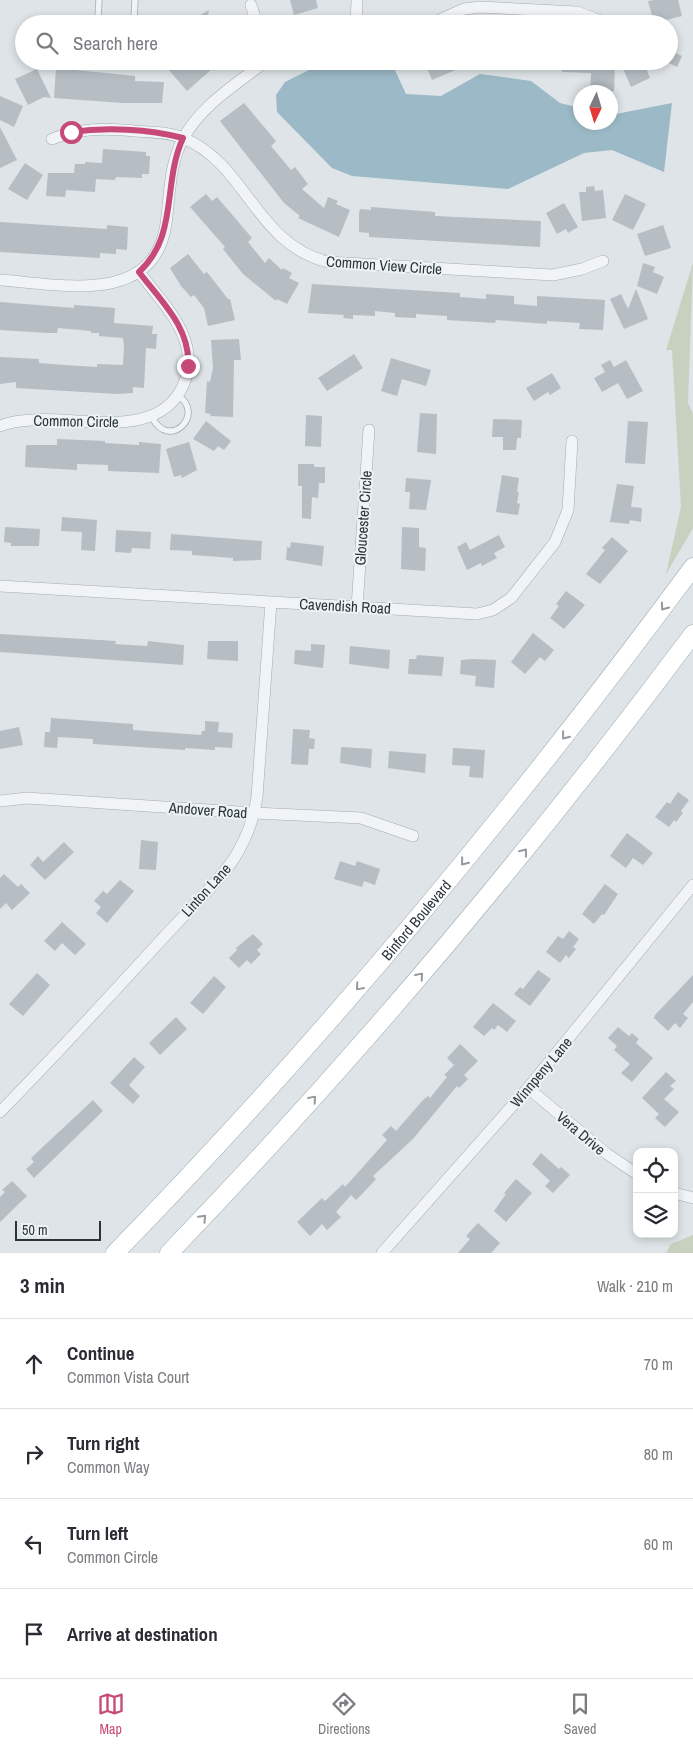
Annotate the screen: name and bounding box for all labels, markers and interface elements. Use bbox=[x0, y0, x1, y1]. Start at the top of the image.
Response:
search box bbox=[15, 15, 678, 70]
icon: search bbox=[33, 29, 61, 57]
text: Search here bbox=[73, 30, 158, 56]
north arrow bbox=[573, 85, 618, 130]
route start bbox=[60, 121, 83, 144]
street label: Common View Circle bbox=[325, 250, 443, 280]
route end bbox=[177, 355, 200, 378]
street label: Common Circle bbox=[33, 410, 119, 432]
street label: Gloucester Circle bbox=[349, 470, 377, 566]
street label: Cavendish Road bbox=[299, 593, 391, 619]
one-way arrow bbox=[661, 601, 670, 610]
one-way arrow bbox=[563, 730, 571, 739]
street label: Andover Road bbox=[167, 797, 248, 823]
one-way arrow bbox=[519, 848, 528, 857]
one-way arrow bbox=[460, 857, 469, 866]
street label: Linton Lane bbox=[176, 859, 236, 921]
street label: Binford Boulevard bbox=[376, 875, 455, 964]
one-way arrow bbox=[415, 973, 424, 982]
one-way arrow bbox=[356, 981, 365, 990]
street label: Winnpeny Lane bbox=[505, 1032, 577, 1112]
one-way arrow bbox=[307, 1095, 316, 1104]
street label: Vera Drive bbox=[552, 1106, 610, 1160]
map controls bbox=[633, 1148, 678, 1238]
button: locate bbox=[633, 1148, 678, 1193]
button: layers bbox=[633, 1193, 678, 1238]
one-way arrow bbox=[197, 1214, 206, 1223]
scale bar bbox=[15, 1218, 101, 1241]
text: 50 m bbox=[22, 1221, 48, 1239]
text: 3 min bbox=[20, 1271, 65, 1300]
text: Walk · 210 m bbox=[597, 1275, 673, 1297]
text: Continue bbox=[67, 1340, 135, 1366]
icon: ahead bbox=[20, 1350, 48, 1378]
text: 70 m bbox=[644, 1353, 673, 1375]
text: Common Vista Court bbox=[67, 1366, 189, 1388]
text: Turn right bbox=[67, 1430, 139, 1456]
icon: right bbox=[20, 1440, 48, 1468]
text: 80 m bbox=[644, 1443, 673, 1465]
text: Common Way bbox=[67, 1456, 150, 1478]
text: Turn left bbox=[67, 1520, 128, 1546]
icon: left bbox=[20, 1530, 48, 1558]
text: 60 m bbox=[644, 1533, 673, 1555]
text: Common Circle bbox=[67, 1546, 158, 1568]
icon: arrive bbox=[20, 1620, 48, 1648]
text: Arrive at destination bbox=[67, 1621, 218, 1647]
tab: Map bbox=[97, 1690, 125, 1738]
tab: Directions bbox=[318, 1690, 370, 1738]
tab: Saved bbox=[564, 1690, 596, 1738]

